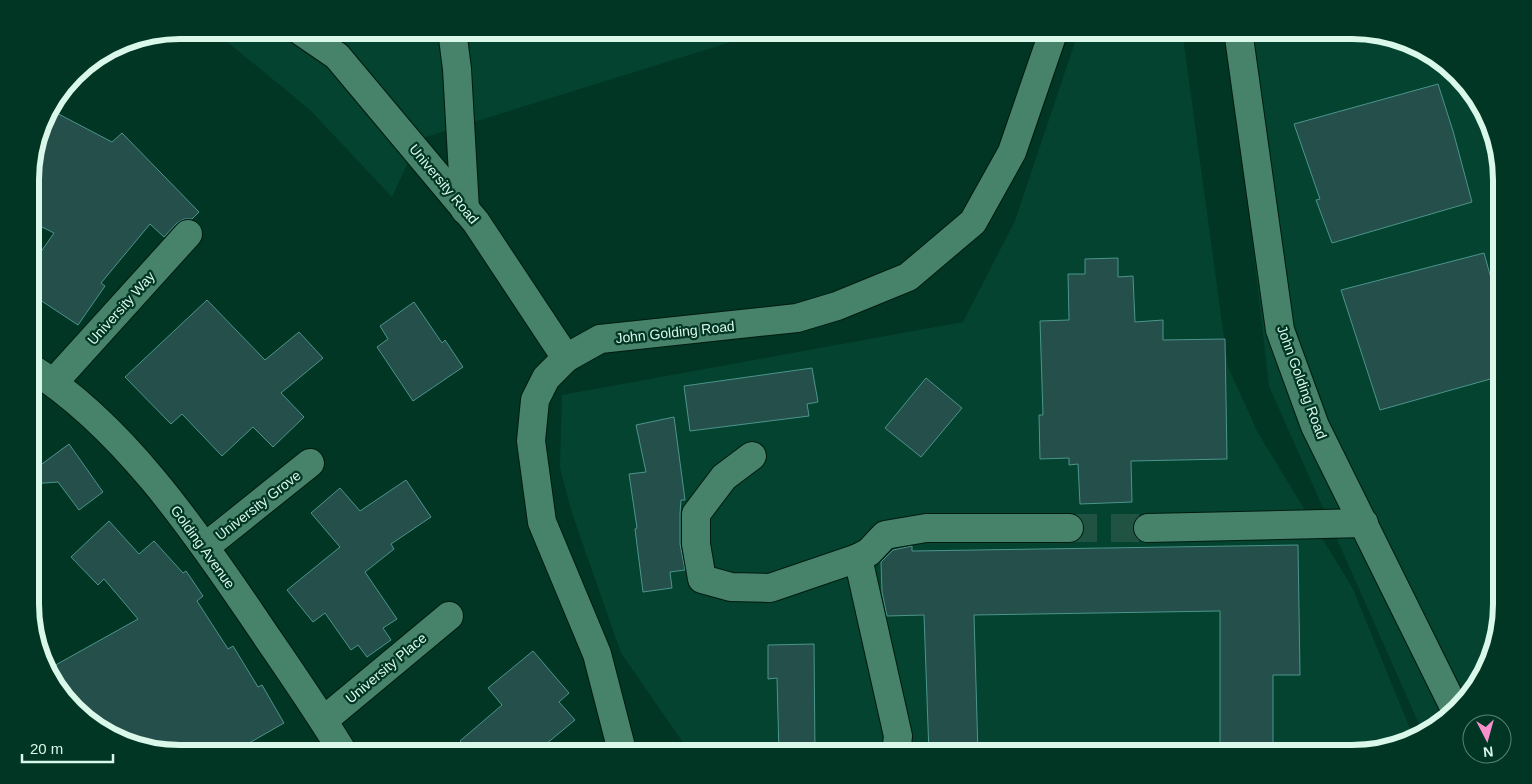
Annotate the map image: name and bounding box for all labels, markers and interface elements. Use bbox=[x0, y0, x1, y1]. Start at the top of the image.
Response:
street label: University Road bbox=[406, 141, 482, 227]
street label: University Way bbox=[84, 268, 158, 348]
street label: John Golding Road bbox=[615, 318, 735, 346]
street label: John Golding Road bbox=[1274, 323, 1330, 441]
street label: University Grove bbox=[212, 467, 304, 543]
street label: Golding Avenue bbox=[168, 502, 239, 592]
street label: University Place bbox=[342, 629, 430, 706]
north arrow bbox=[1462, 714, 1512, 764]
scale bar bbox=[22, 732, 114, 764]
text: 20 m bbox=[30, 740, 63, 757]
text: N bbox=[1482, 743, 1494, 760]

